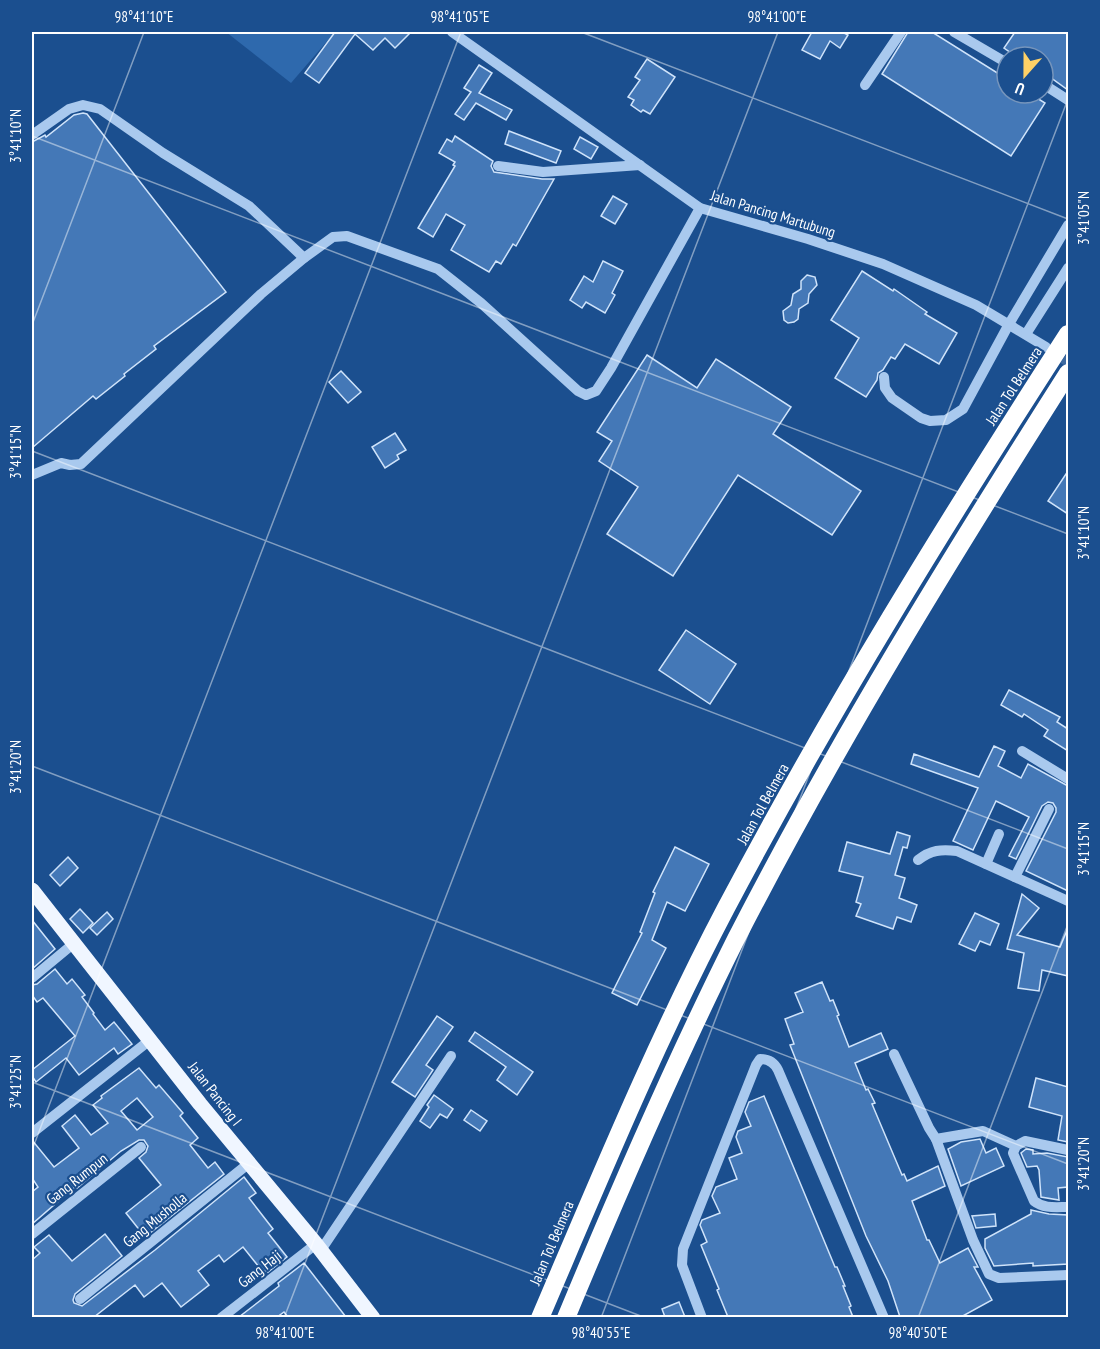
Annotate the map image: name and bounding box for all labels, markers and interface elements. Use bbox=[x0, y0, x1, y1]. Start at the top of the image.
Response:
text: 98°41'10"E bbox=[114, 7, 174, 26]
text: 98°41'05"E bbox=[430, 7, 490, 26]
text: 98°41'00"E bbox=[747, 7, 807, 26]
north arrow bbox=[995, 45, 1055, 105]
text: U bbox=[1012, 78, 1027, 100]
text: 3°41'10"N bbox=[6, 109, 25, 163]
street label: Jalan Pancing Martubung bbox=[708, 185, 838, 242]
text: 3°41'05"N bbox=[1074, 191, 1093, 245]
street label: Jalan Tol Belmera bbox=[981, 343, 1046, 429]
text: 3°41'15"N bbox=[6, 425, 25, 479]
text: 3°41'10"N bbox=[1074, 506, 1093, 560]
text: 3°41'20"N bbox=[6, 740, 25, 794]
street label: Jalan Tol Belmera bbox=[732, 760, 793, 848]
text: 3°41'15"N bbox=[1074, 822, 1093, 876]
text: 3°41'25"N bbox=[6, 1055, 25, 1109]
street label: Jalan Pancing I bbox=[184, 1057, 246, 1130]
text: 3°41'20"N bbox=[1074, 1137, 1093, 1191]
street label: Gang Rumpun bbox=[42, 1149, 111, 1208]
street label: Gang Musholla bbox=[119, 1188, 191, 1251]
street label: Jalan Tol Belmera bbox=[525, 1198, 578, 1289]
street label: Gang Haji bbox=[234, 1246, 285, 1292]
text: 98°41'00"E bbox=[255, 1323, 315, 1342]
text: 98°40'55"E bbox=[571, 1323, 631, 1342]
text: 98°40'50"E bbox=[888, 1323, 948, 1342]

